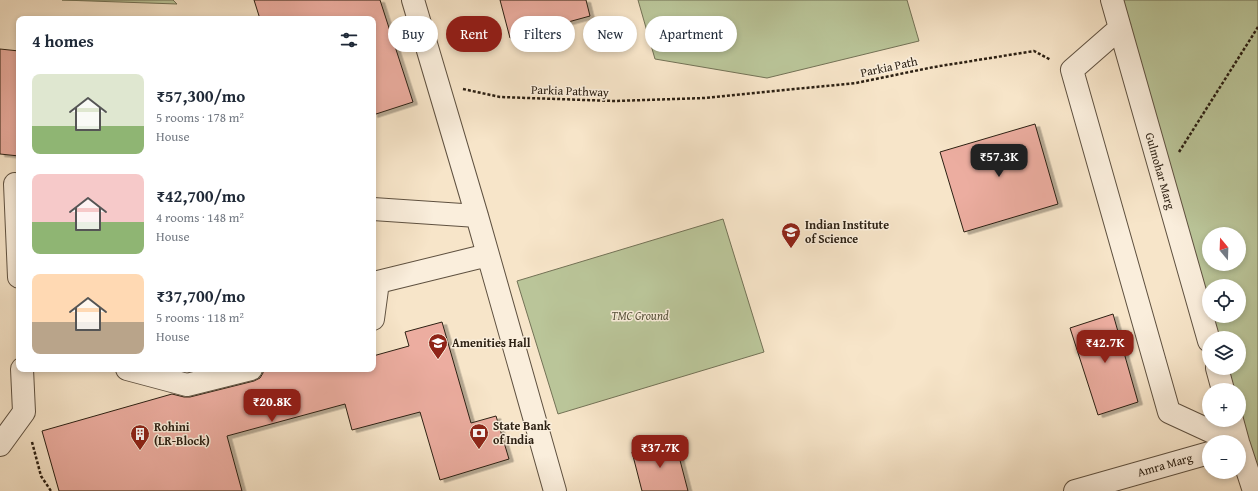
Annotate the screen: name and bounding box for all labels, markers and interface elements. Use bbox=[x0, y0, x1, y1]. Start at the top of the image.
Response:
chip: Buy bbox=[388, 16, 438, 52]
chip: Rent bbox=[446, 16, 502, 52]
chip: Filters bbox=[510, 16, 575, 52]
chip: New bbox=[583, 16, 637, 52]
chip: Apartment bbox=[645, 16, 737, 52]
text: 4 homes bbox=[32, 28, 94, 53]
icon: filters bbox=[338, 29, 360, 51]
street label: Parkia Path bbox=[859, 52, 919, 81]
street label: Parkia Pathway bbox=[531, 81, 609, 100]
text: ₹57,300/mo bbox=[156, 83, 245, 108]
icon: home bbox=[64, 90, 112, 138]
text: 5 rooms · 178 m² bbox=[156, 108, 244, 127]
text: House bbox=[156, 127, 190, 146]
street label: Gulmohar Marg bbox=[1141, 130, 1180, 211]
pin: ₹57.3K bbox=[966, 144, 1032, 178]
text: ₹57.3K bbox=[980, 147, 1018, 166]
text: ₹42,700/mo bbox=[156, 183, 245, 208]
icon: home bbox=[64, 190, 112, 238]
text: 4 rooms · 148 m² bbox=[156, 208, 244, 227]
place label: Indian Institute of Science bbox=[805, 216, 889, 247]
school or university icon: Indian Institute of Science bbox=[780, 221, 802, 249]
text: House bbox=[156, 227, 190, 246]
north arrow bbox=[1202, 227, 1246, 271]
map controls bbox=[1202, 227, 1246, 479]
button: locate bbox=[1202, 279, 1246, 323]
text: ₹37,700/mo bbox=[156, 283, 245, 308]
icon: home bbox=[64, 290, 112, 338]
park label: TMC Ground bbox=[611, 307, 669, 324]
text: 5 rooms · 118 m² bbox=[156, 308, 244, 327]
text: House bbox=[156, 327, 190, 346]
pin: ₹42.7K bbox=[1072, 330, 1138, 364]
button: layers bbox=[1202, 331, 1246, 375]
school or university icon: Amenities Hall bbox=[427, 332, 449, 360]
text: ₹42.7K bbox=[1086, 333, 1124, 352]
place label: Amenities Hall bbox=[452, 334, 531, 351]
button: + bbox=[1202, 383, 1246, 427]
pin: ₹20.8K bbox=[239, 389, 305, 423]
text: ₹20.8K bbox=[253, 392, 291, 411]
place label: State Bank of India bbox=[493, 417, 551, 448]
place label: Rohini (LR-Block) bbox=[154, 418, 210, 449]
bank icon: State Bank of India bbox=[468, 422, 490, 450]
building icon: Rohini (LR-Block) bbox=[129, 423, 151, 451]
pin: ₹37.7K bbox=[627, 435, 693, 469]
button: − bbox=[1202, 435, 1246, 479]
text: ₹37.7K bbox=[641, 438, 679, 457]
street label: Amra Marg bbox=[1135, 449, 1194, 480]

